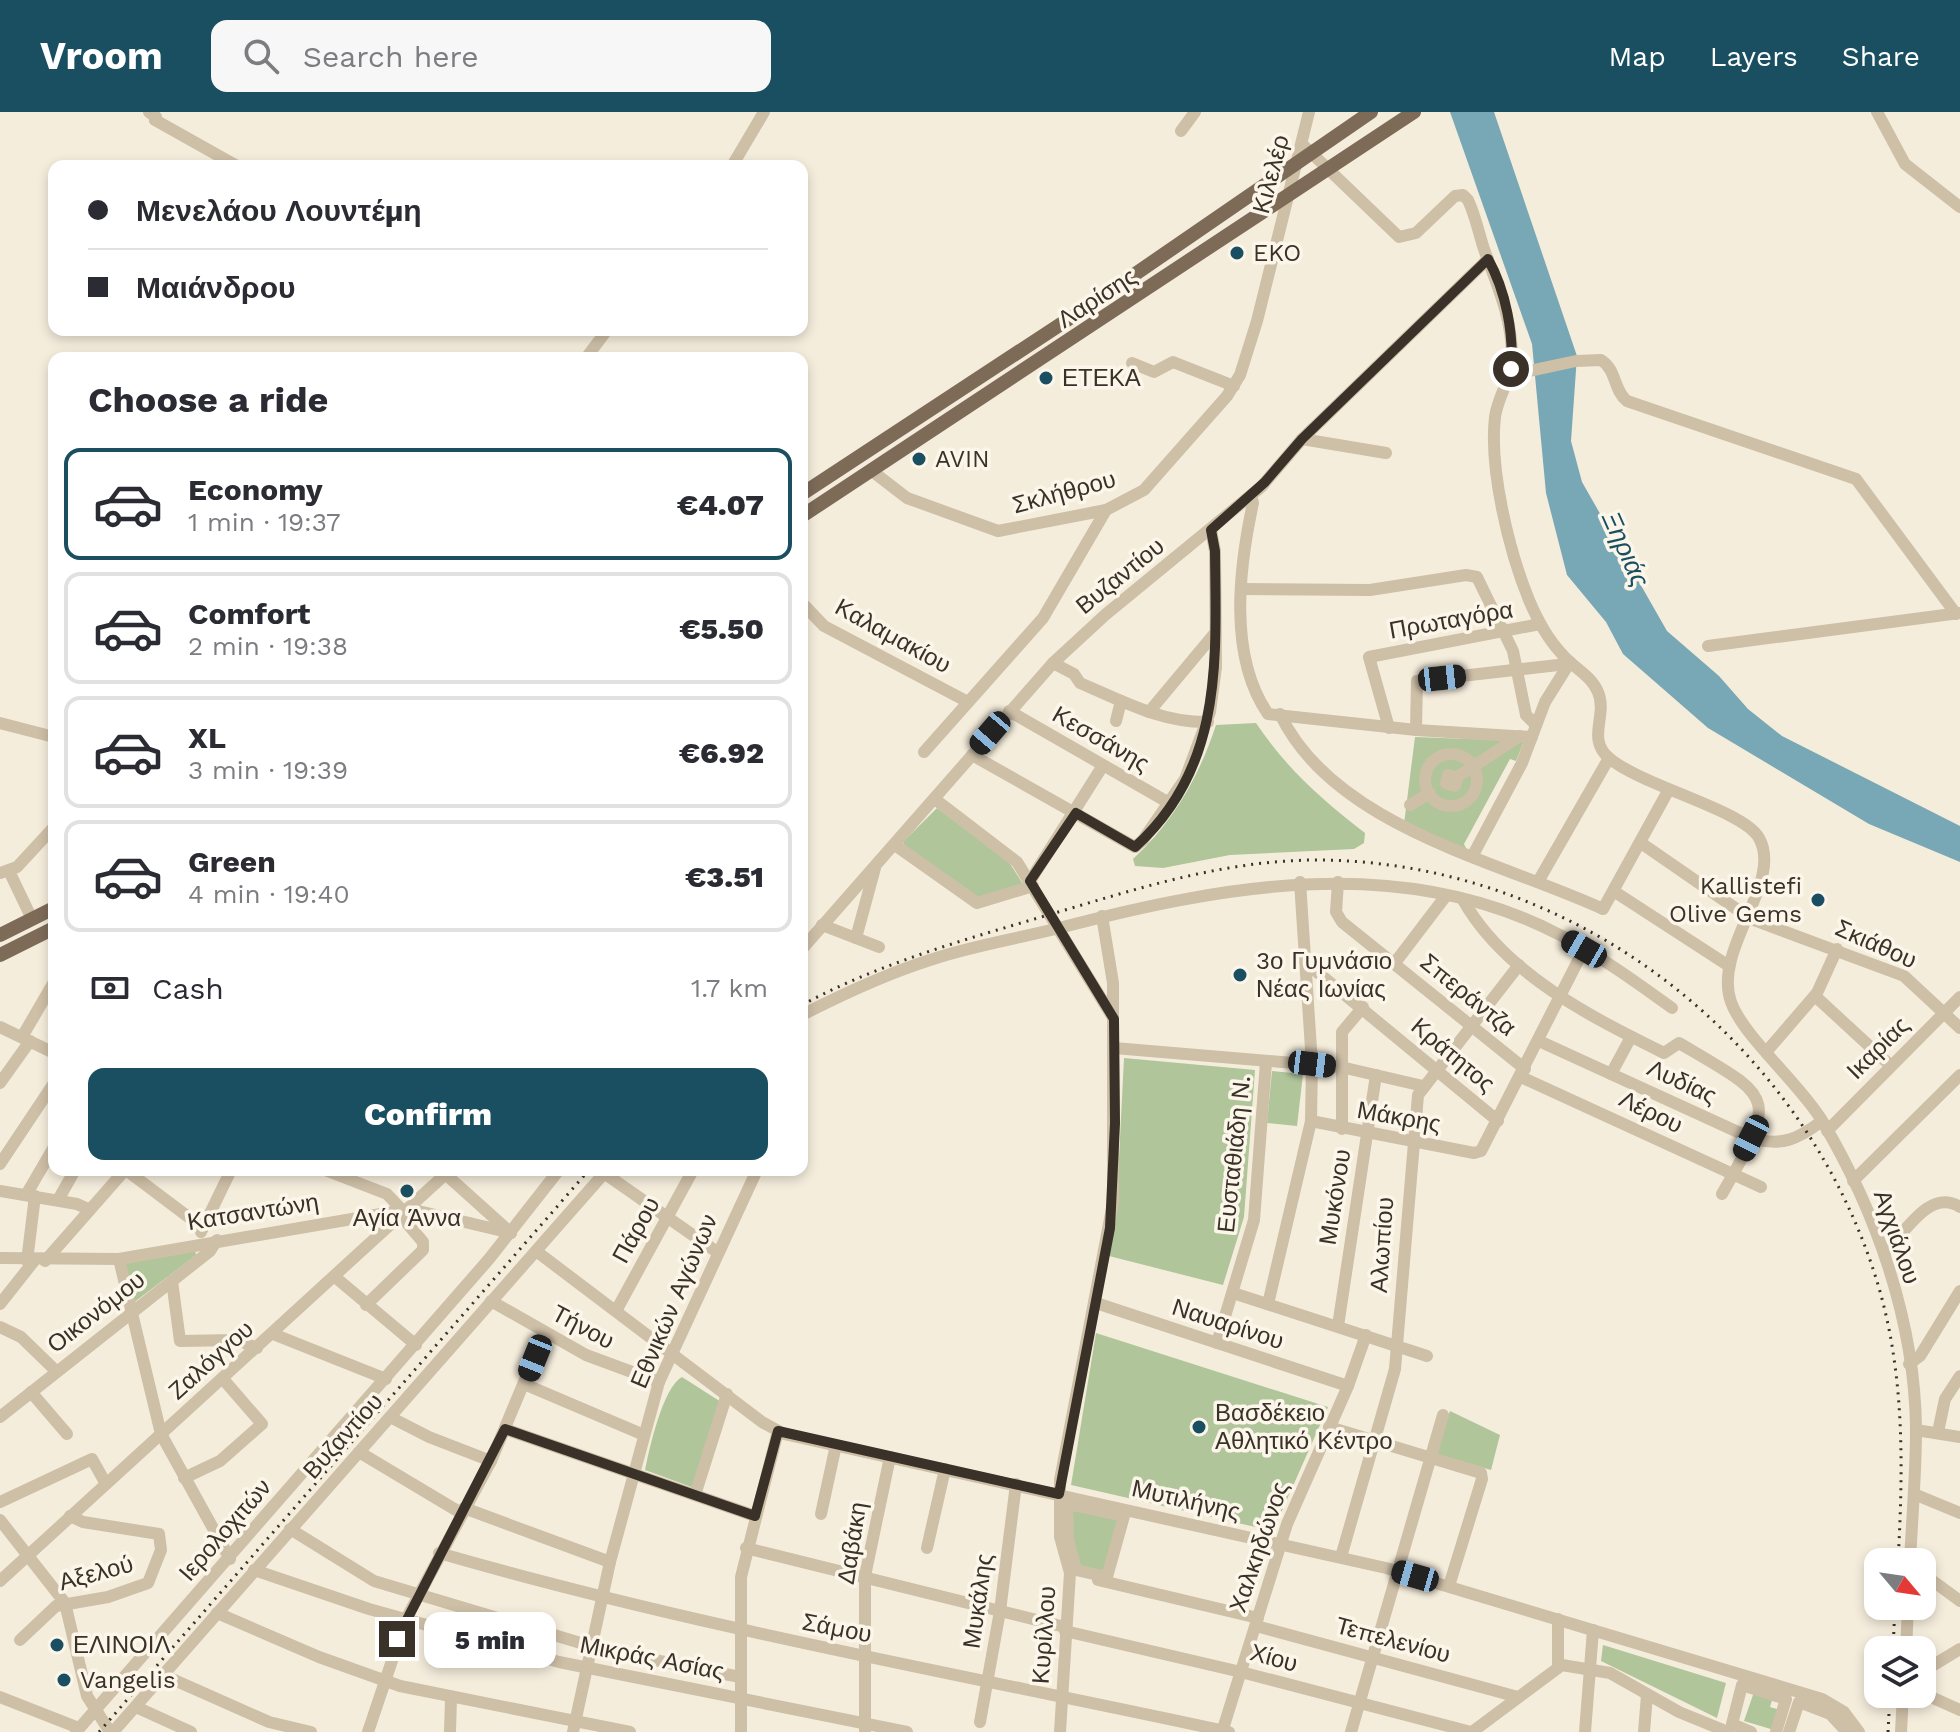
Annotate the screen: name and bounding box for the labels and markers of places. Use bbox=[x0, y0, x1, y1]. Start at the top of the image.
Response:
place label: EKO bbox=[1253, 239, 1301, 267]
marker: EKO bbox=[1228, 244, 1246, 262]
place label: ΕΤΕΚΑ bbox=[1062, 364, 1141, 392]
marker: ΕΤΕΚΑ bbox=[1037, 369, 1055, 387]
place label: AVIN bbox=[935, 445, 990, 473]
marker: AVIN bbox=[910, 450, 928, 468]
place label: Kallistefi Olive Gems bbox=[1669, 872, 1802, 928]
marker: Kallistefi Olive Gems bbox=[1809, 891, 1827, 909]
place label: 3ο Γυμνάσιο Νέας Ιωνίας bbox=[1256, 947, 1392, 1003]
marker: 3ο Γυμνάσιο Νέας Ιωνίας bbox=[1231, 966, 1249, 984]
marker: Αγία Άννα bbox=[398, 1182, 416, 1200]
place label: Αγία Άννα bbox=[353, 1204, 461, 1232]
place label: Βασδέκειο Αθλητικό Κέντρο bbox=[1215, 1399, 1393, 1455]
marker: Βασδέκειο Αθλητικό Κέντρο bbox=[1190, 1418, 1208, 1436]
place label: ΕΛΙΝΟΙΛ bbox=[73, 1631, 170, 1659]
marker: ΕΛΙΝΟΙΛ bbox=[48, 1636, 66, 1654]
place label: Vangelis bbox=[80, 1666, 176, 1694]
marker: Vangelis bbox=[55, 1671, 73, 1689]

